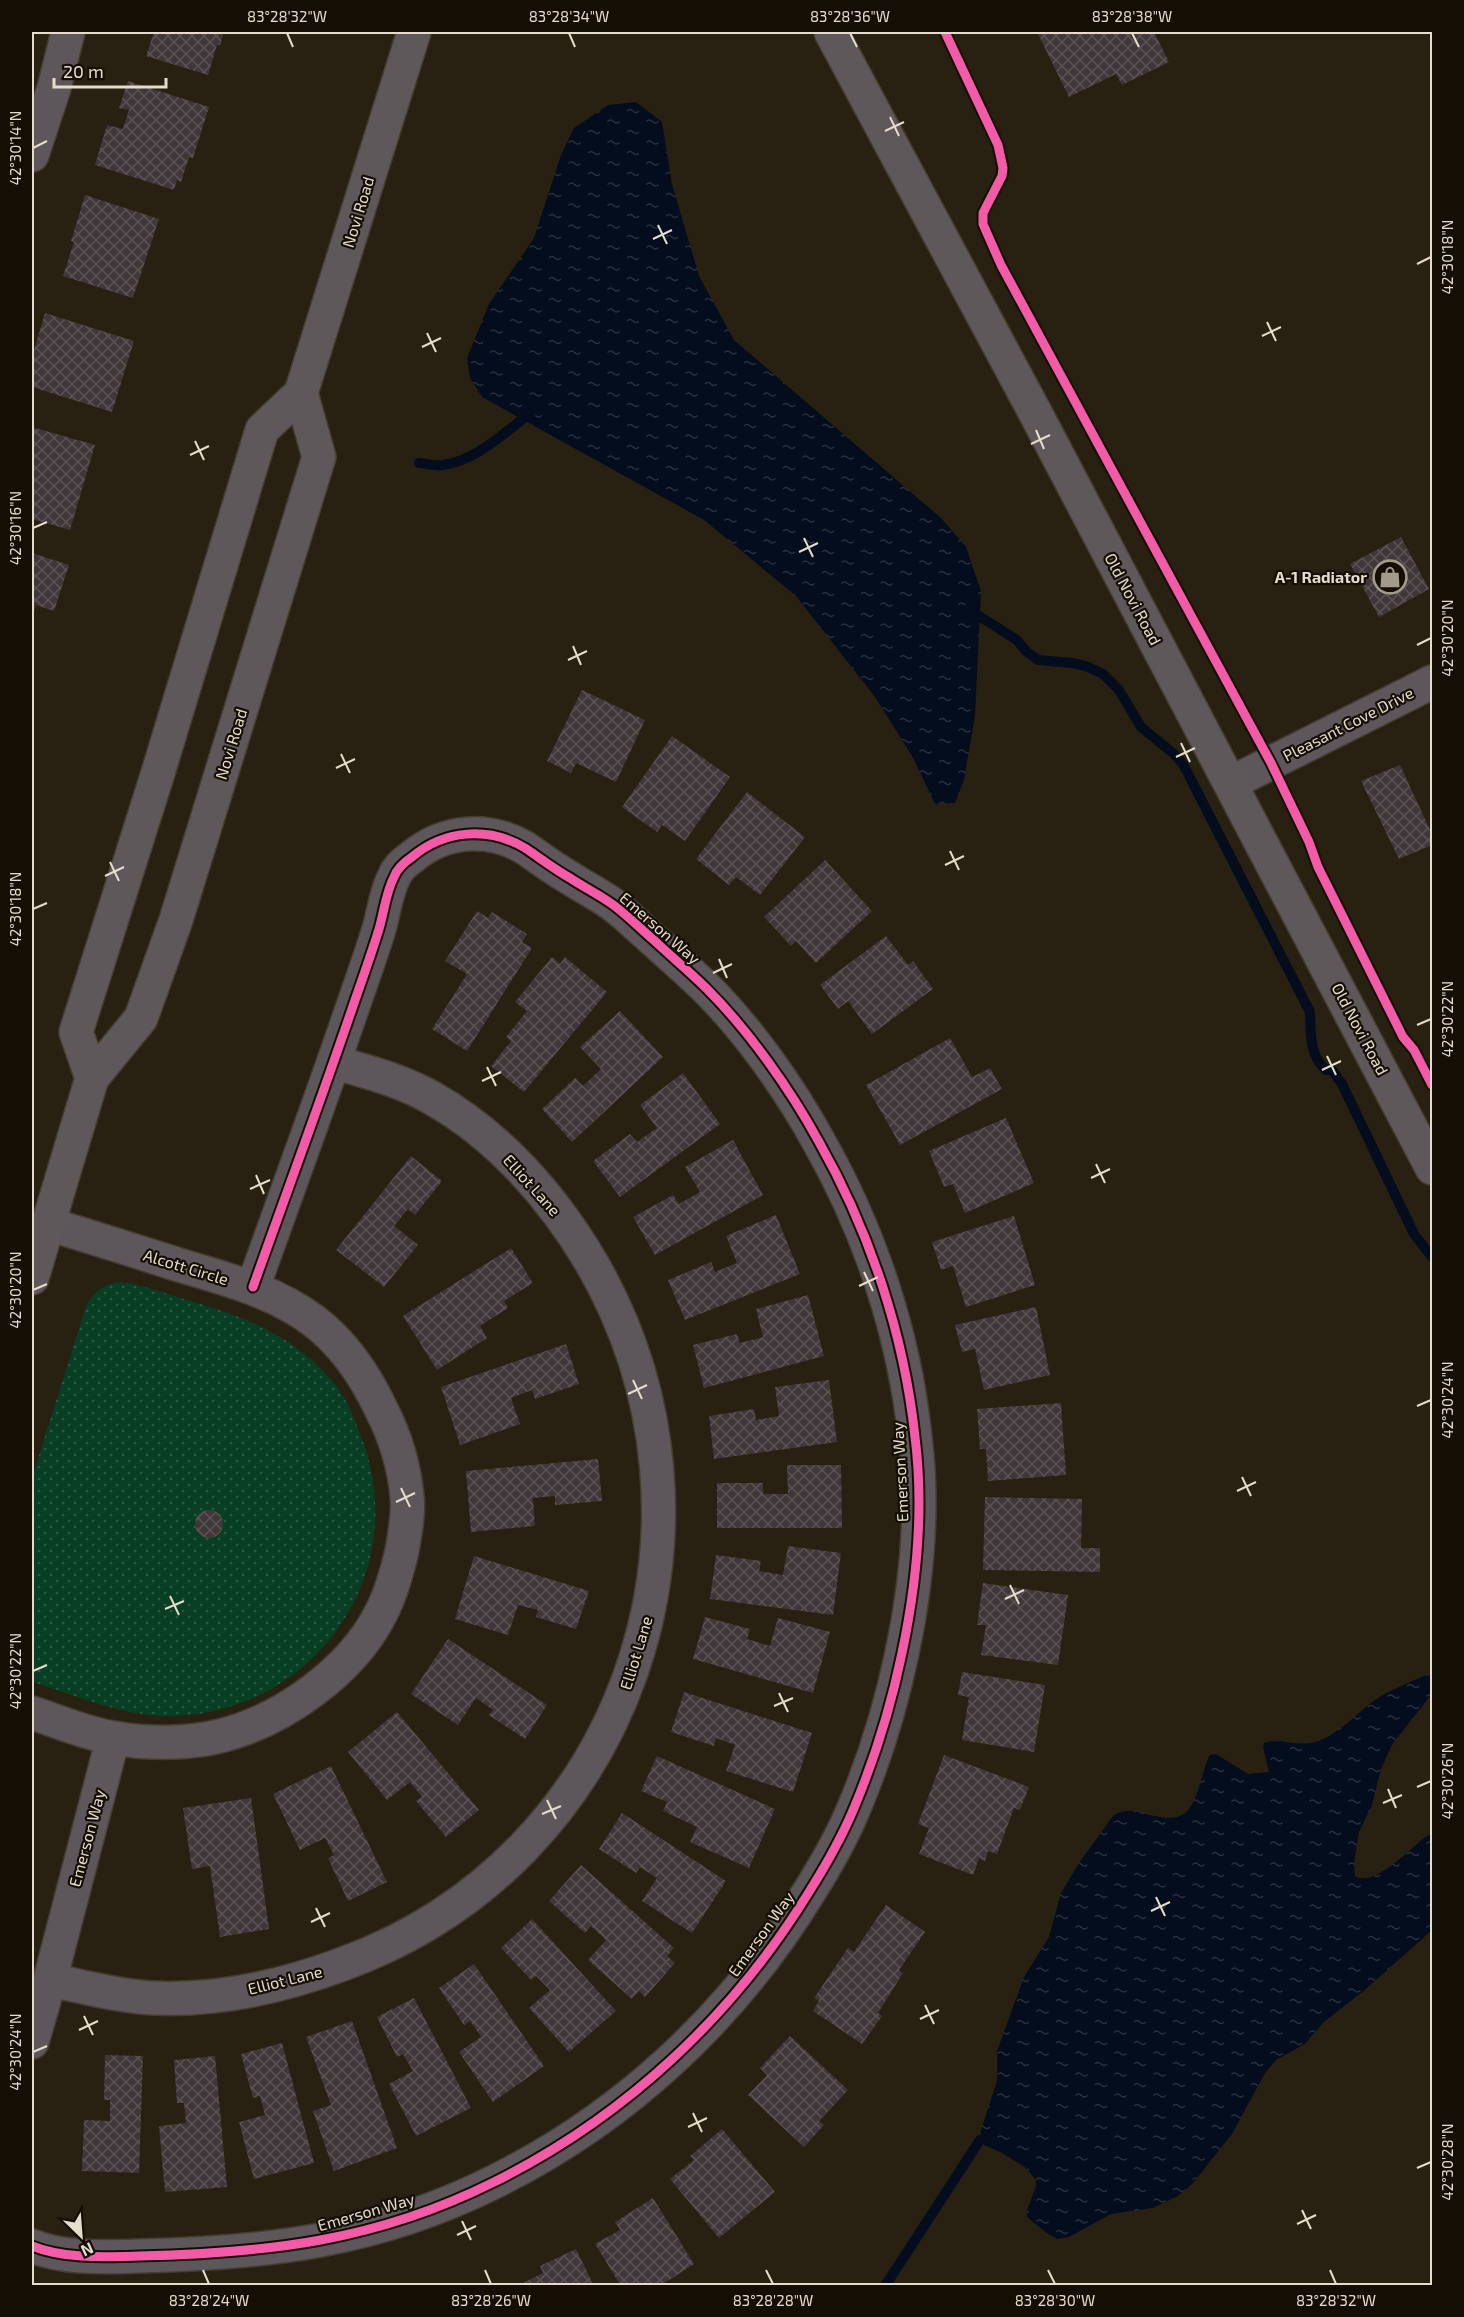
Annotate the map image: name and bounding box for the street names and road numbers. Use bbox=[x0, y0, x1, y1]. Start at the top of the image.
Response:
street label: Novi Road bbox=[338, 174, 377, 250]
street label: Old Novi Road bbox=[1101, 550, 1166, 648]
street label: Pleasant Cove Drive bbox=[1279, 682, 1416, 765]
street label: Novi Road bbox=[211, 706, 250, 782]
street label: Emerson Way bbox=[616, 888, 705, 968]
street label: Old Novi Road bbox=[1328, 980, 1393, 1078]
street label: Elliot Lane bbox=[500, 1150, 565, 1219]
street label: Alcott Circle bbox=[141, 1245, 231, 1288]
street label: Emerson Way bbox=[887, 1421, 912, 1523]
street label: Elliot Lane bbox=[615, 1614, 656, 1692]
street label: Emerson Way bbox=[64, 1787, 109, 1889]
street label: Emerson Way bbox=[723, 1887, 798, 1980]
street label: Elliot Lane bbox=[246, 1961, 324, 1998]
street label: Emerson Way bbox=[315, 2188, 417, 2234]

